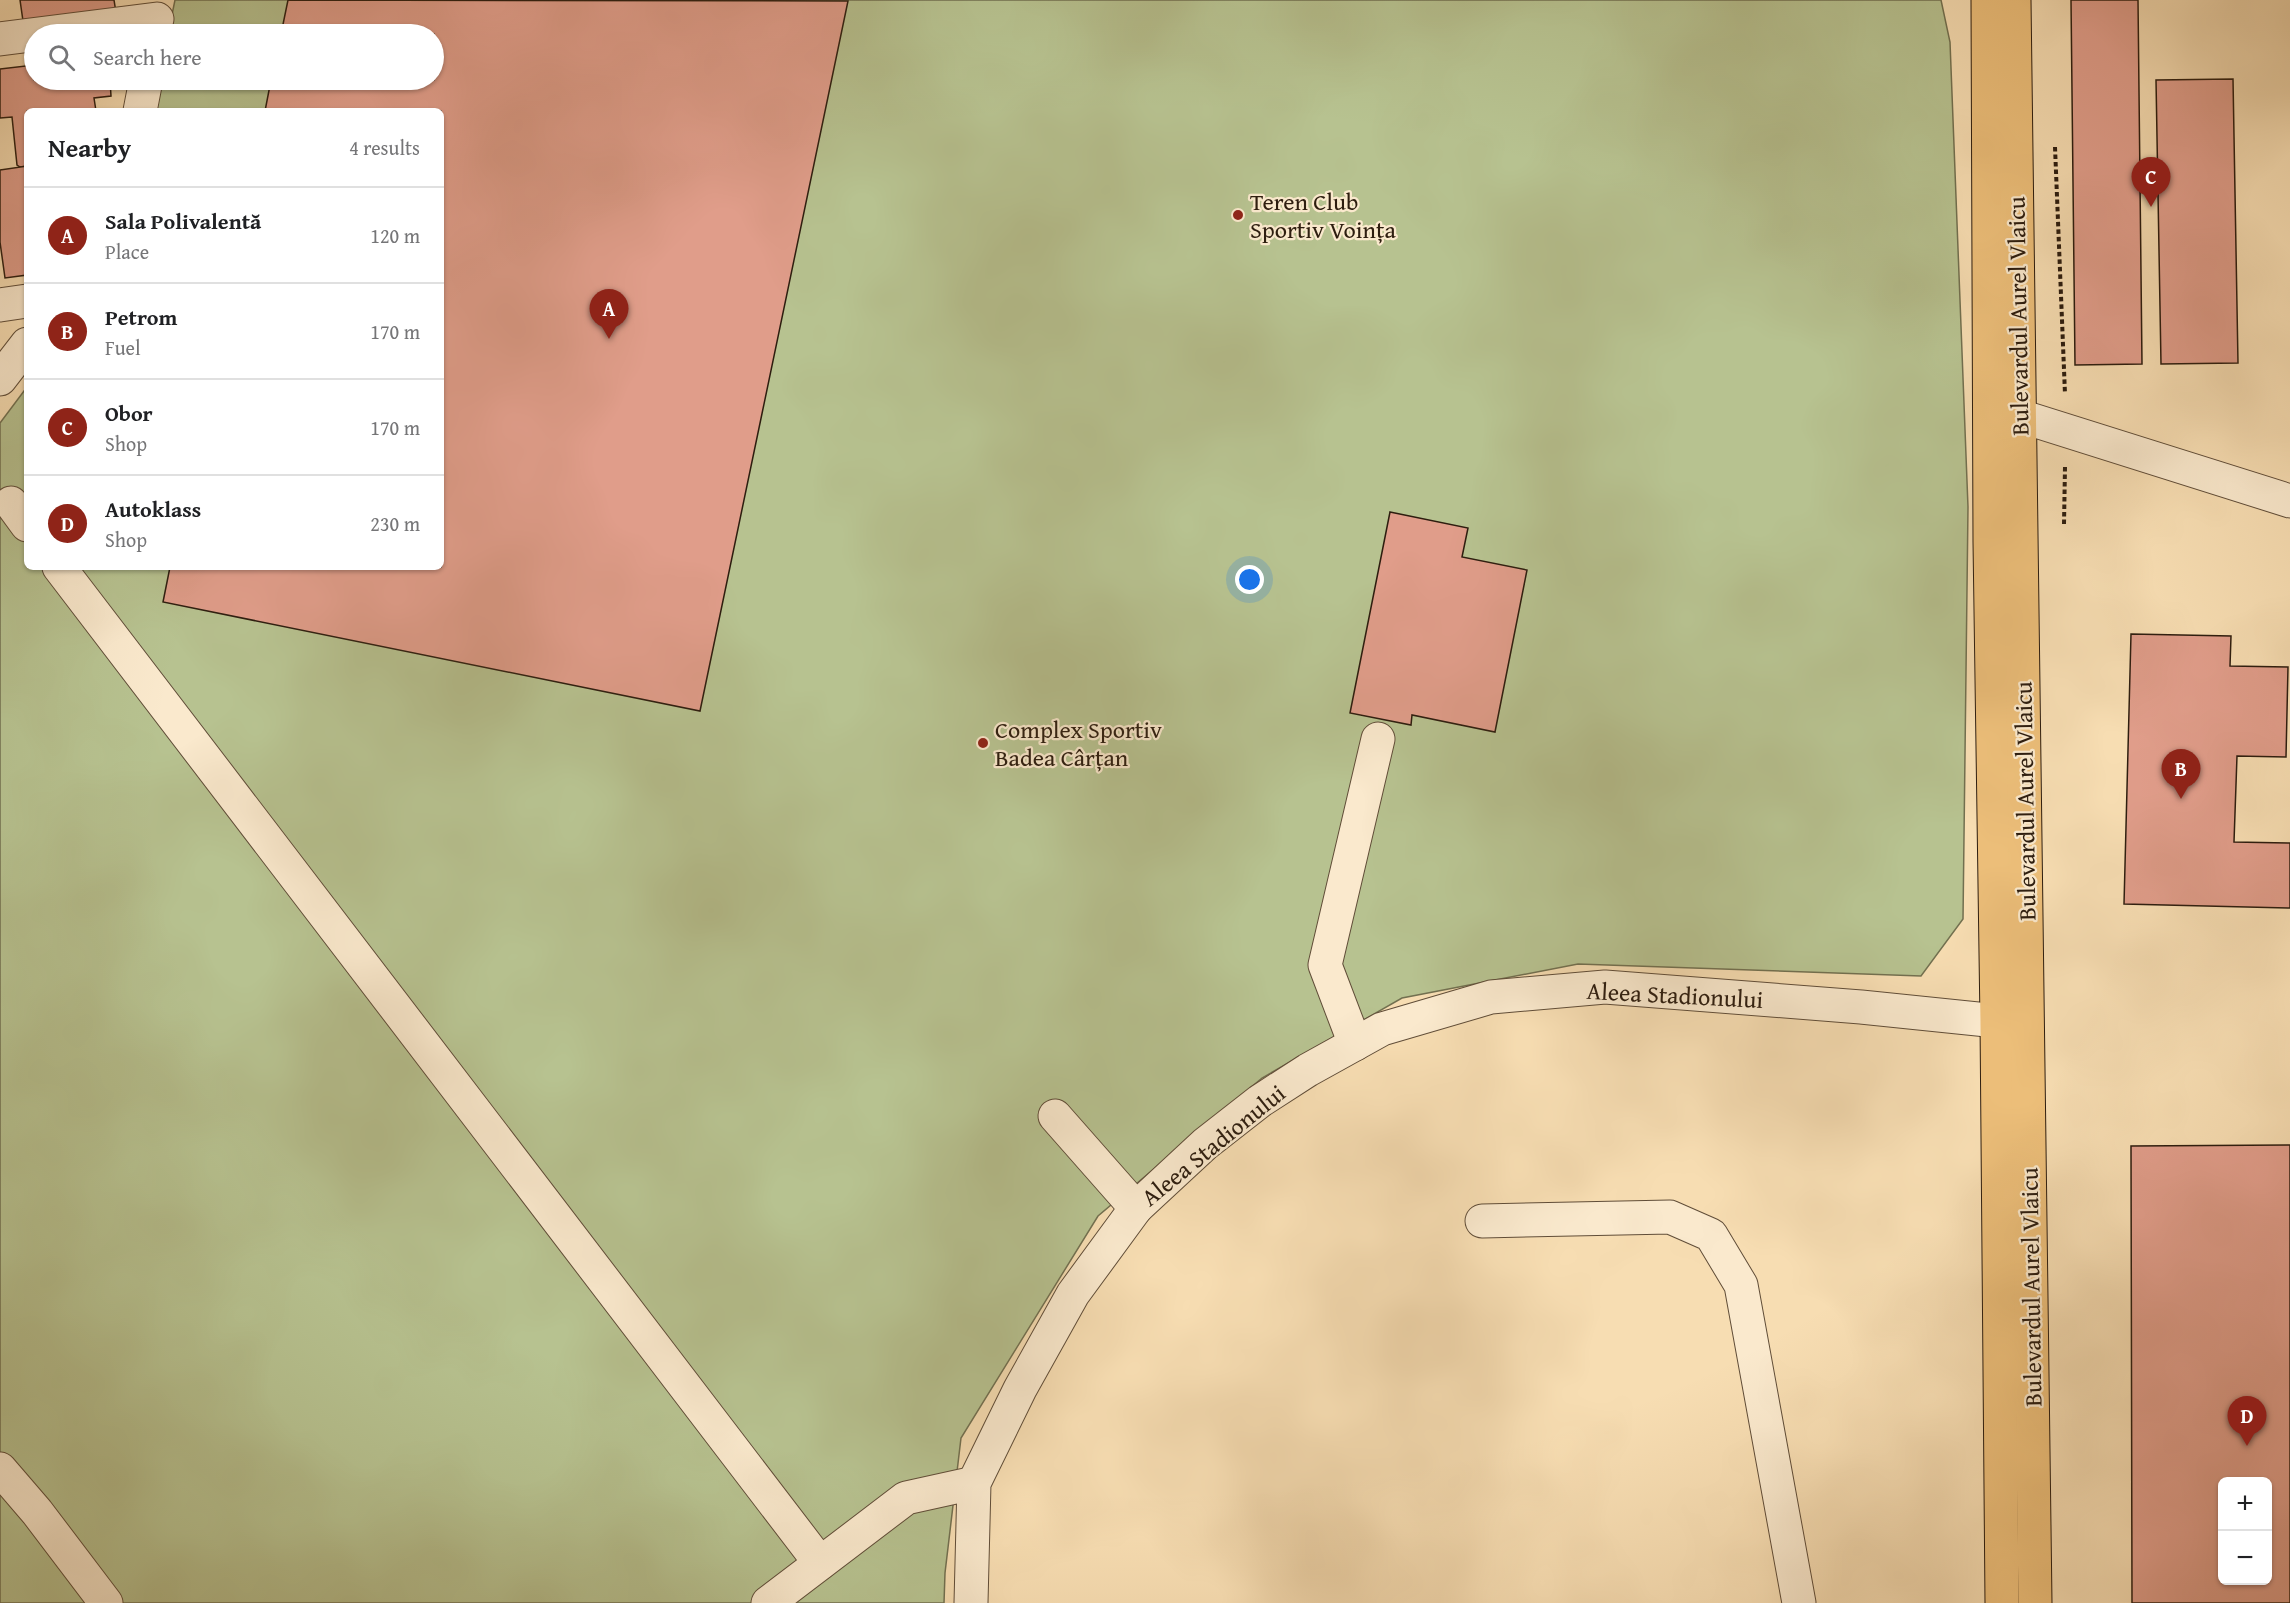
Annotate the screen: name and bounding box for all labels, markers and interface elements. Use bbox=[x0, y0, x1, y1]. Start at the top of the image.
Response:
search box bbox=[24, 24, 444, 90]
icon: search bbox=[45, 41, 78, 74]
text: Search here bbox=[93, 41, 202, 73]
text: Nearby bbox=[48, 128, 131, 167]
text: 4 results bbox=[349, 133, 420, 162]
pin: C bbox=[2132, 158, 2170, 207]
place label: Teren Club Sportiv Voința bbox=[1250, 184, 1396, 247]
street label: Bulevardul Aurel Vlaicu bbox=[1998, 196, 2038, 436]
text: Sala Polivalentă bbox=[105, 205, 261, 237]
marker: Teren Club Sportiv Voința bbox=[1231, 208, 1245, 222]
text: A bbox=[61, 221, 74, 250]
text: 120 m bbox=[370, 221, 420, 250]
text: Place bbox=[105, 237, 149, 266]
pin: A bbox=[590, 290, 628, 339]
text: Petrom bbox=[105, 301, 177, 333]
text: B bbox=[61, 317, 74, 346]
text: 170 m bbox=[370, 317, 420, 346]
text: Fuel bbox=[105, 333, 141, 362]
text: Obor bbox=[105, 397, 153, 429]
text: C bbox=[62, 413, 73, 442]
text: 170 m bbox=[370, 413, 420, 442]
text: Shop bbox=[105, 429, 147, 458]
text: Autoklass bbox=[105, 493, 201, 525]
text: D bbox=[61, 509, 74, 538]
text: 230 m bbox=[370, 509, 420, 538]
text: Shop bbox=[105, 525, 147, 554]
your location bbox=[1235, 565, 1264, 594]
street label: Bulevardul Aurel Vlaicu bbox=[2005, 681, 2045, 921]
place label: Complex Sportiv Badea Cârțan bbox=[995, 712, 1162, 775]
marker: Complex Sportiv Badea Cârțan bbox=[976, 736, 990, 750]
pin: B bbox=[2162, 750, 2200, 799]
street label: Aleea Stadionului bbox=[1586, 973, 1764, 1017]
street label: Aleea Stadionului bbox=[1133, 1076, 1293, 1214]
street label: Bulevardul Aurel Vlaicu bbox=[2011, 1167, 2051, 1407]
pin: D bbox=[2228, 1396, 2266, 1446]
map controls bbox=[2218, 1477, 2272, 1585]
button: + bbox=[2218, 1477, 2272, 1531]
button: − bbox=[2218, 1531, 2272, 1585]

